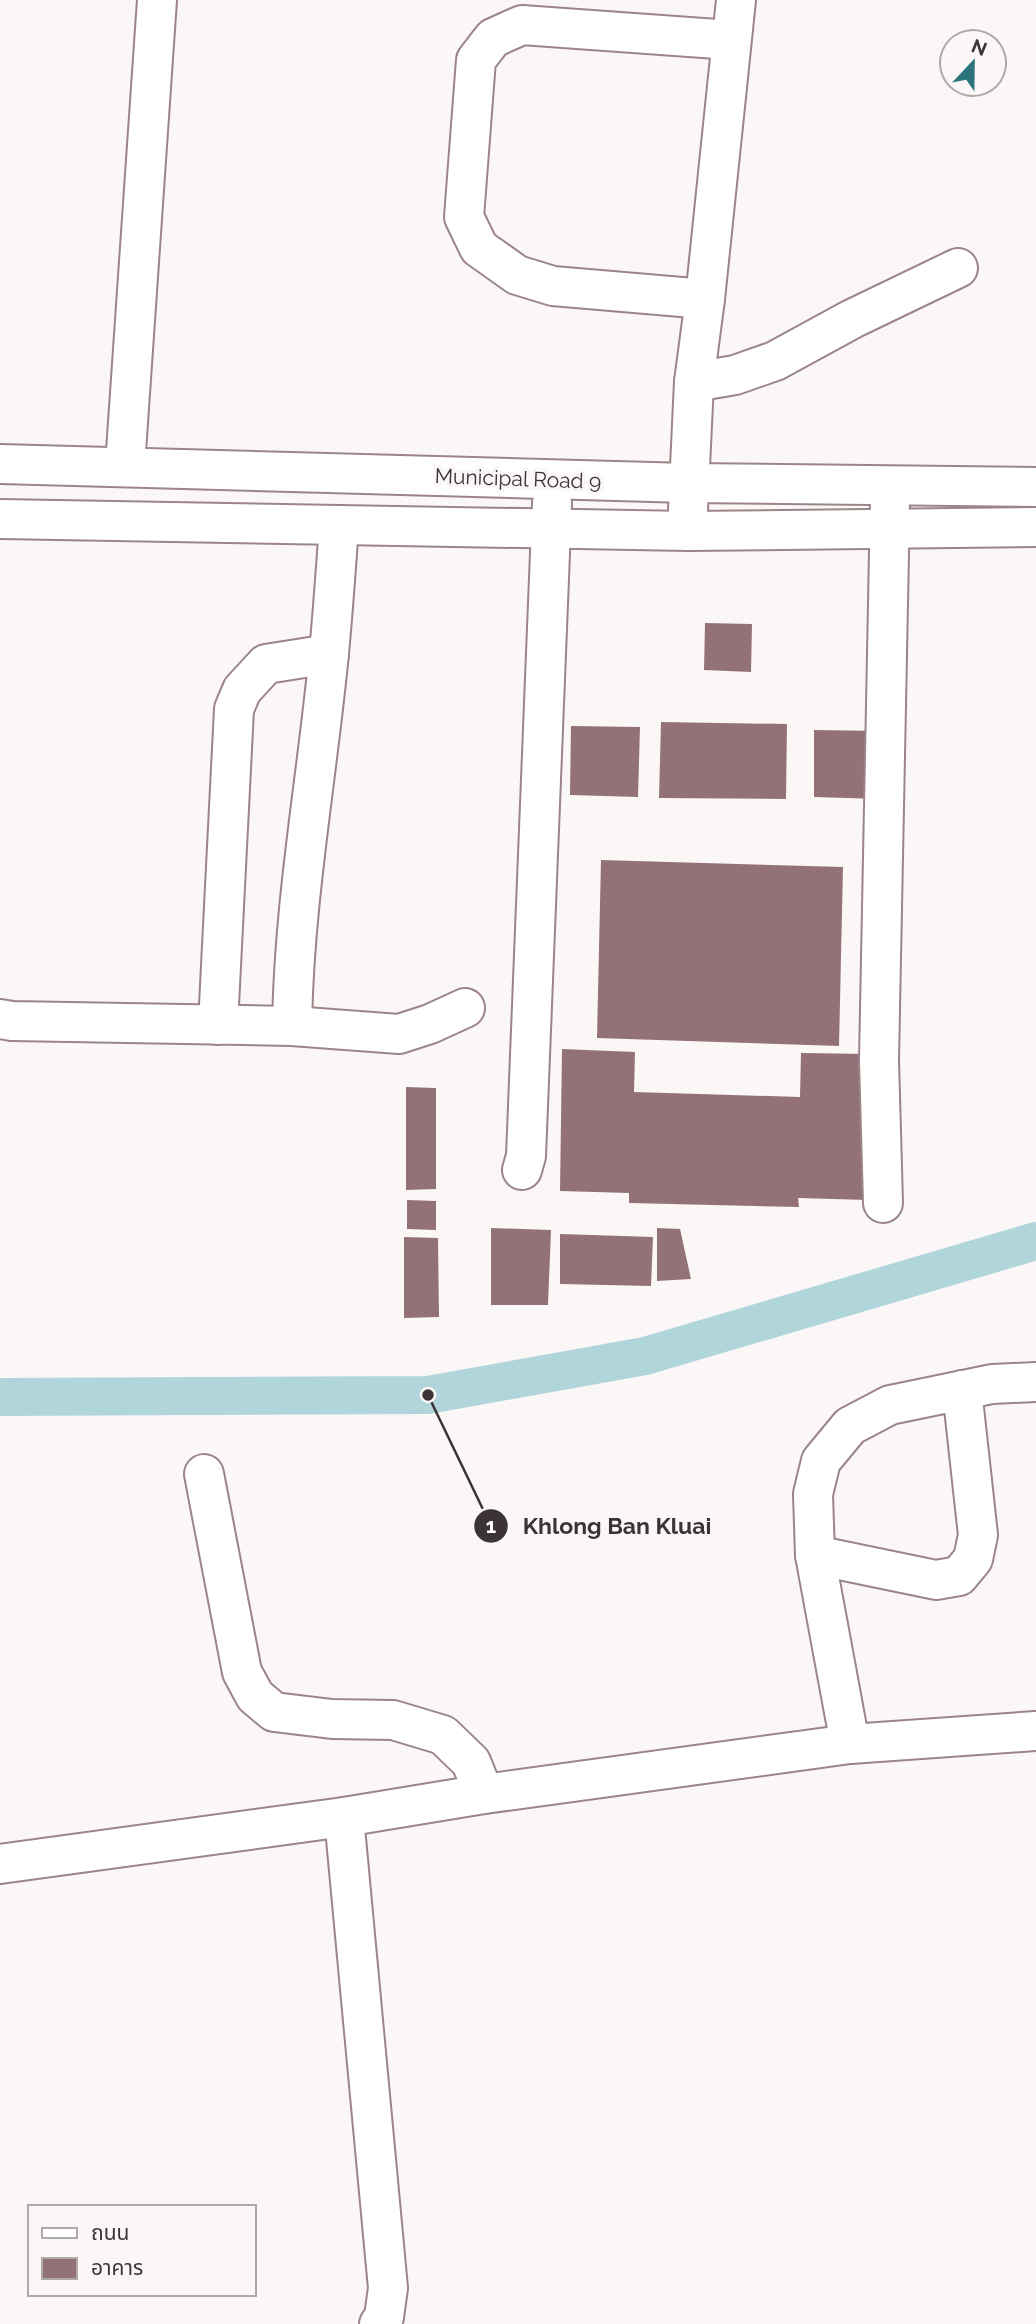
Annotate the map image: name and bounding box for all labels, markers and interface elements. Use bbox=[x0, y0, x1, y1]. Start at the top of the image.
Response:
north arrow bbox=[938, 28, 1008, 98]
text: N bbox=[969, 34, 990, 60]
street label: Municipal Road 9 bbox=[434, 463, 602, 494]
callout: Khlong Ban Kluai bbox=[473, 1504, 725, 1548]
text: Khlong Ban Kluai bbox=[523, 1512, 711, 1539]
text: 1 bbox=[486, 1513, 496, 1538]
legend bbox=[28, 2205, 256, 2296]
text: ถนน bbox=[91, 2220, 129, 2245]
text: อาคาร bbox=[91, 2255, 143, 2280]

